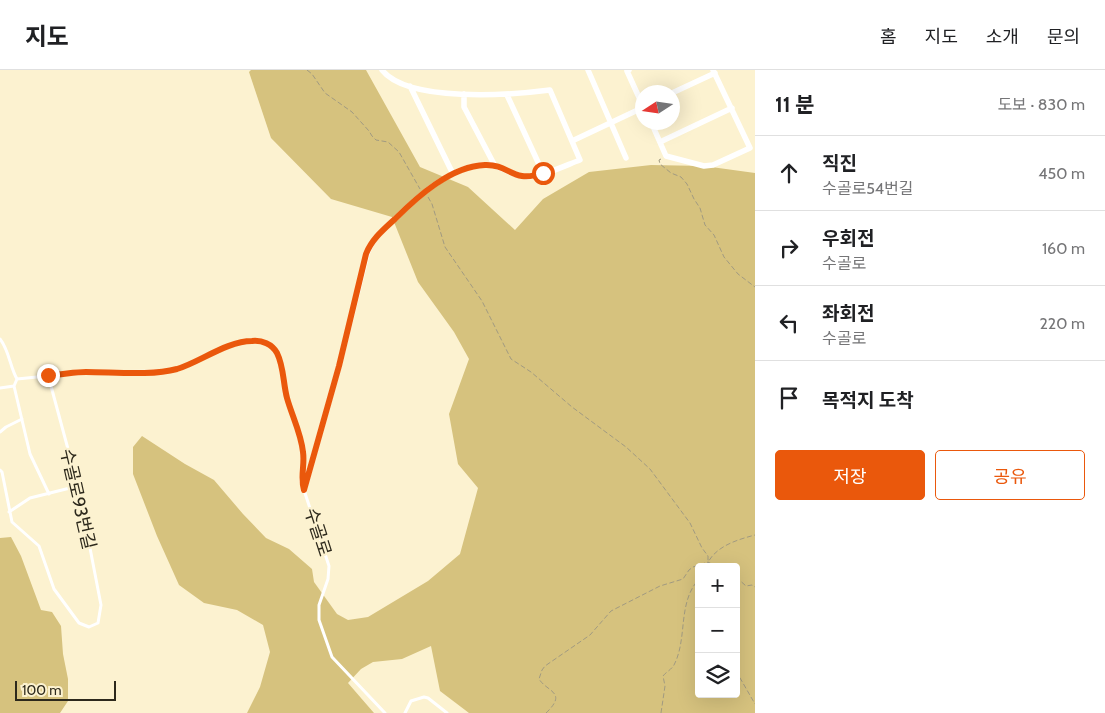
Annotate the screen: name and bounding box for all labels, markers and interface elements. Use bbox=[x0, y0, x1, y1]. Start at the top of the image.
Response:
text: 지도 bbox=[25, 22, 69, 51]
text: 홈 bbox=[880, 26, 897, 48]
text: 지도 bbox=[925, 26, 958, 48]
text: 소개 bbox=[986, 26, 1019, 48]
text: 문의 bbox=[1047, 26, 1080, 48]
north arrow bbox=[635, 85, 680, 130]
text: 11 분 bbox=[775, 92, 815, 117]
text: 도보 · 830 m bbox=[997, 95, 1085, 114]
text: 직진 bbox=[822, 152, 857, 175]
icon: ahead bbox=[775, 159, 803, 187]
route start bbox=[532, 162, 555, 185]
text: 450 m bbox=[1038, 164, 1085, 183]
text: 수골로54번길 bbox=[822, 179, 914, 198]
text: 우회전 bbox=[822, 227, 874, 250]
icon: right bbox=[775, 234, 803, 262]
text: 160 m bbox=[1042, 239, 1085, 258]
text: 수골로 bbox=[822, 254, 866, 273]
text: 좌회전 bbox=[822, 302, 874, 325]
icon: left bbox=[775, 309, 803, 337]
text: 220 m bbox=[1039, 314, 1085, 333]
text: 수골로 bbox=[822, 329, 866, 348]
route end bbox=[37, 364, 60, 387]
icon: arrive bbox=[775, 384, 803, 412]
text: 목적지 도착 bbox=[822, 389, 914, 412]
street label: 수골로93번길 bbox=[56, 446, 100, 552]
button: 저장 bbox=[775, 450, 925, 500]
button: 공유 bbox=[935, 450, 1085, 500]
street label: 수골로 bbox=[300, 505, 336, 559]
map controls bbox=[695, 563, 740, 698]
button: + bbox=[695, 563, 740, 608]
button: − bbox=[695, 608, 740, 653]
button: layers bbox=[695, 653, 740, 698]
scale bar bbox=[15, 678, 116, 701]
text: 100 m bbox=[22, 681, 62, 699]

